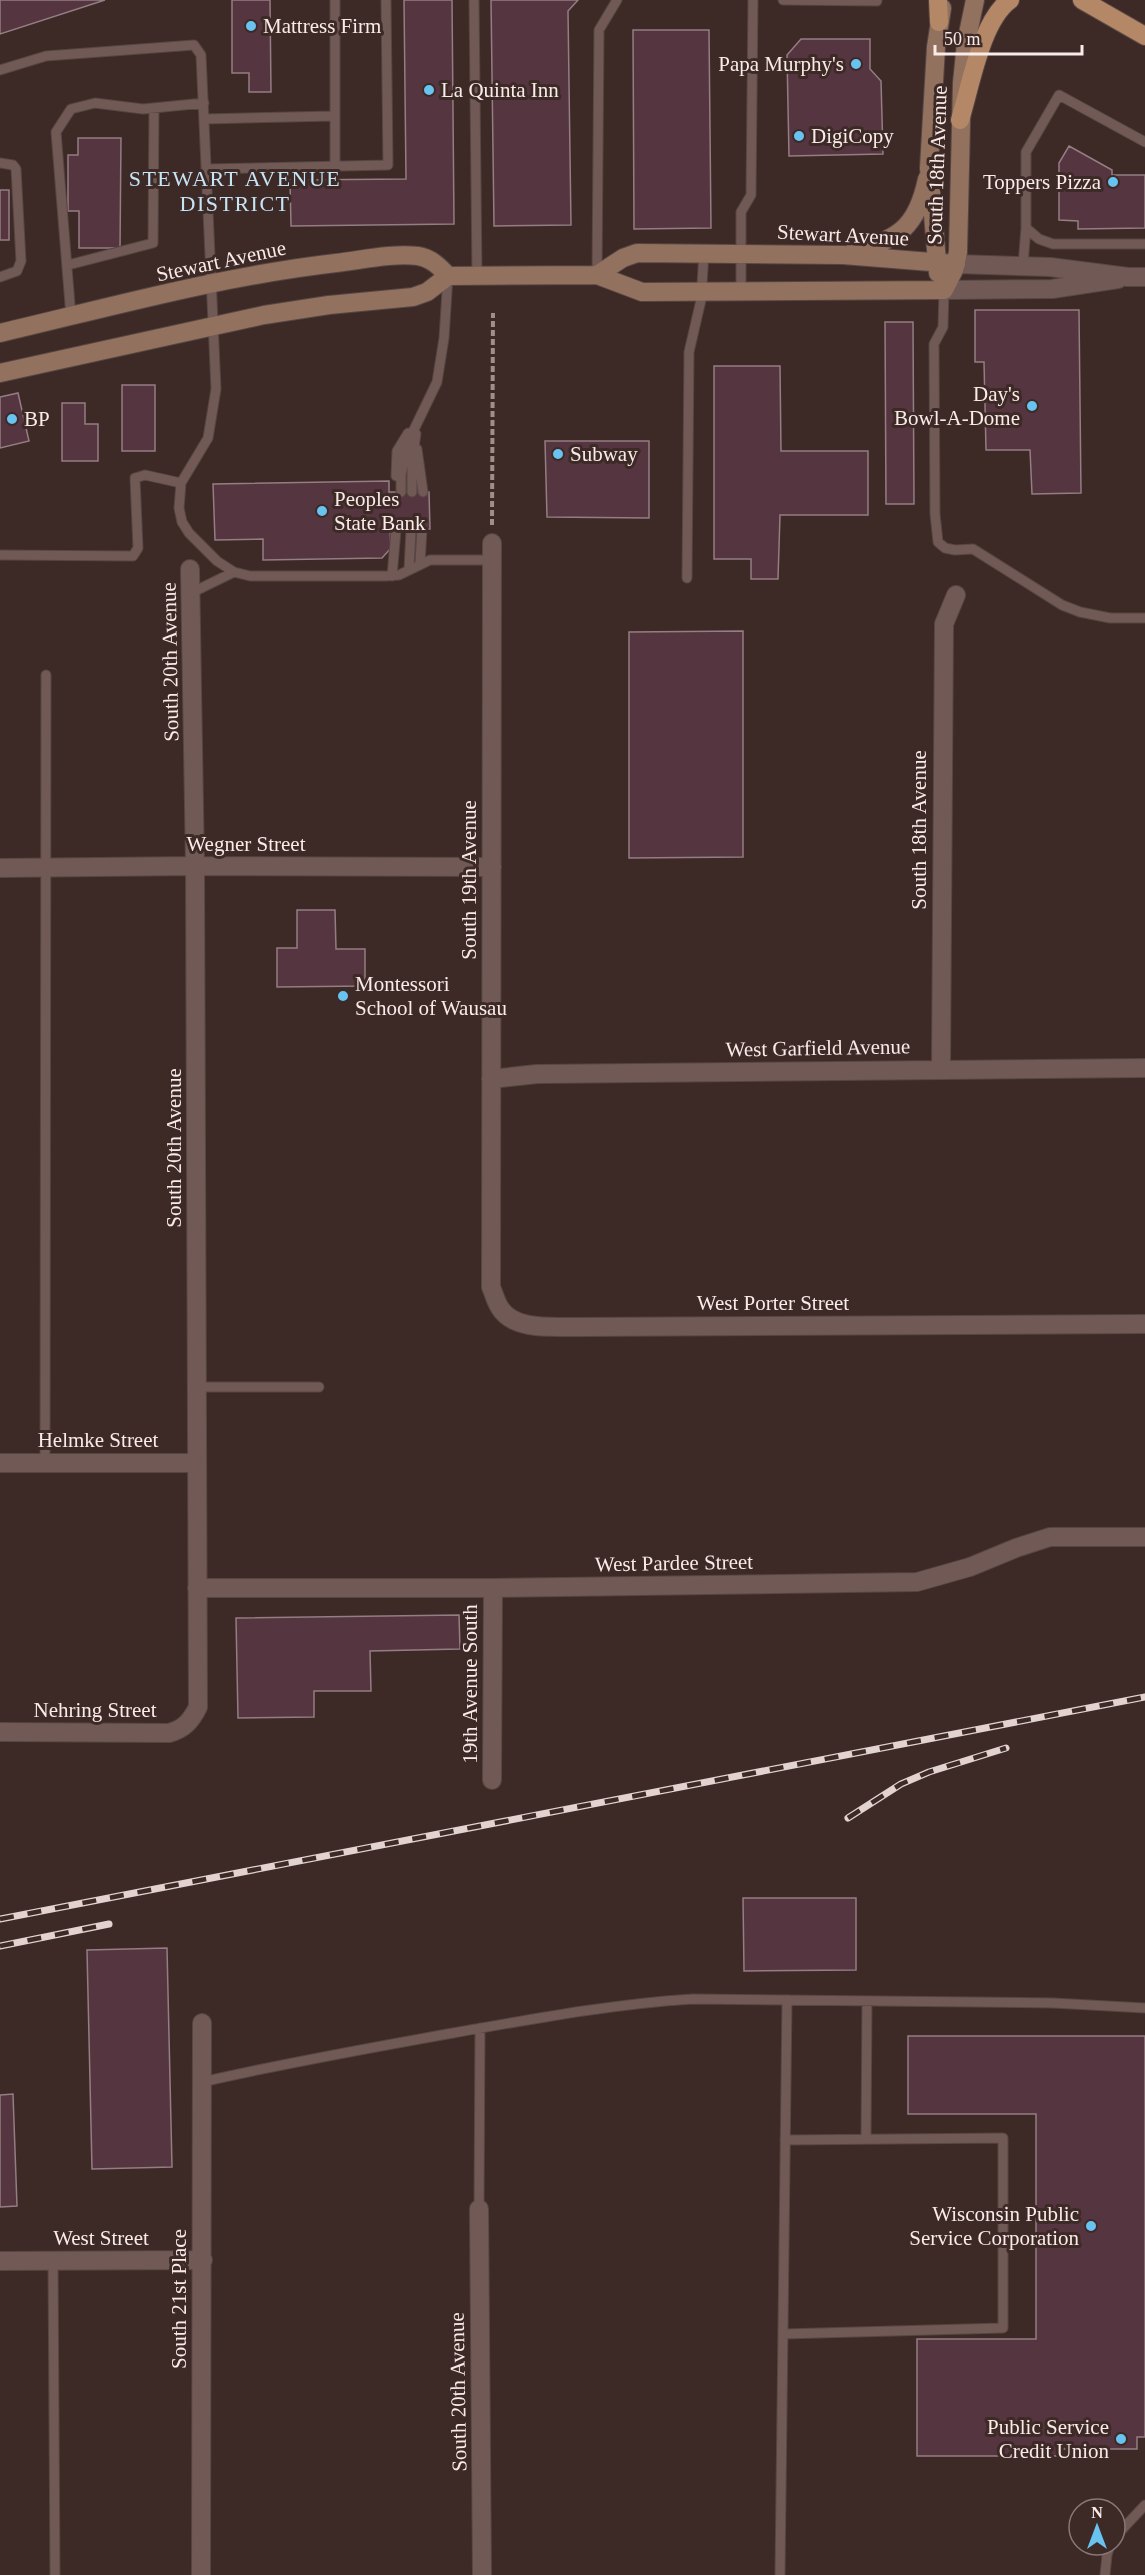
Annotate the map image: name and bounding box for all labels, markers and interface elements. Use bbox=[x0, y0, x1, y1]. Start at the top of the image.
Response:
place label: Mattress Firm bbox=[263, 14, 381, 38]
scale bar bbox=[935, 18, 1082, 56]
marker: Mattress Firm bbox=[244, 19, 258, 33]
text: 50 m bbox=[944, 29, 981, 49]
place label: Papa Murphy's bbox=[718, 52, 844, 76]
marker: Papa Murphy's bbox=[849, 57, 863, 71]
place label: La Quinta Inn bbox=[441, 78, 559, 102]
marker: La Quinta Inn bbox=[422, 83, 436, 97]
street label: South 18th Avenue bbox=[922, 85, 952, 245]
place label: DigiCopy bbox=[811, 124, 894, 148]
marker: DigiCopy bbox=[792, 129, 806, 143]
district label: STEWART AVENUE DISTRICT bbox=[129, 166, 341, 216]
place label: Toppers Pizza bbox=[983, 170, 1102, 194]
marker: Toppers Pizza bbox=[1106, 175, 1120, 189]
street label: Stewart Avenue bbox=[776, 220, 910, 250]
street label: Stewart Avenue bbox=[154, 236, 288, 286]
place label: Day's Bowl-A-Dome bbox=[894, 382, 1020, 430]
marker: Day's Bowl-A-Dome bbox=[1025, 399, 1039, 413]
place label: BP bbox=[24, 407, 50, 431]
marker: BP bbox=[5, 412, 19, 426]
place label: Subway bbox=[570, 442, 638, 466]
marker: Subway bbox=[551, 447, 565, 461]
place label: Peoples State Bank bbox=[334, 487, 426, 535]
marker: Peoples State Bank bbox=[315, 504, 329, 518]
street label: South 20th Avenue bbox=[157, 582, 183, 742]
street label: South 18th Avenue bbox=[907, 750, 931, 910]
street label: South 19th Avenue bbox=[457, 800, 481, 960]
street label: Wegner Street bbox=[186, 832, 306, 856]
place label: Montessori School of Wausau bbox=[355, 972, 507, 1020]
marker: Montessori School of Wausau bbox=[336, 989, 350, 1003]
street label: West Garfield Avenue bbox=[726, 1034, 910, 1062]
street label: South 20th Avenue bbox=[162, 1068, 186, 1228]
street label: West Porter Street bbox=[697, 1291, 849, 1315]
street label: Helmke Street bbox=[38, 1428, 159, 1452]
street label: West Pardee Street bbox=[595, 1550, 753, 1576]
street label: 19th Avenue South bbox=[458, 1604, 482, 1764]
street label: Nehring Street bbox=[33, 1698, 157, 1722]
place label: Wisconsin Public Service Corporation bbox=[909, 2202, 1079, 2250]
marker: Wisconsin Public Service Corporation bbox=[1084, 2219, 1098, 2233]
street label: West Street bbox=[53, 2226, 149, 2250]
street label: South 21st Place bbox=[167, 2229, 191, 2369]
street label: South 20th Avenue bbox=[445, 2312, 471, 2472]
place label: Public Service Credit Union bbox=[987, 2415, 1109, 2463]
marker: Public Service Credit Union bbox=[1114, 2432, 1128, 2446]
north arrow bbox=[1067, 2497, 1127, 2557]
text: N bbox=[1091, 2504, 1103, 2521]

